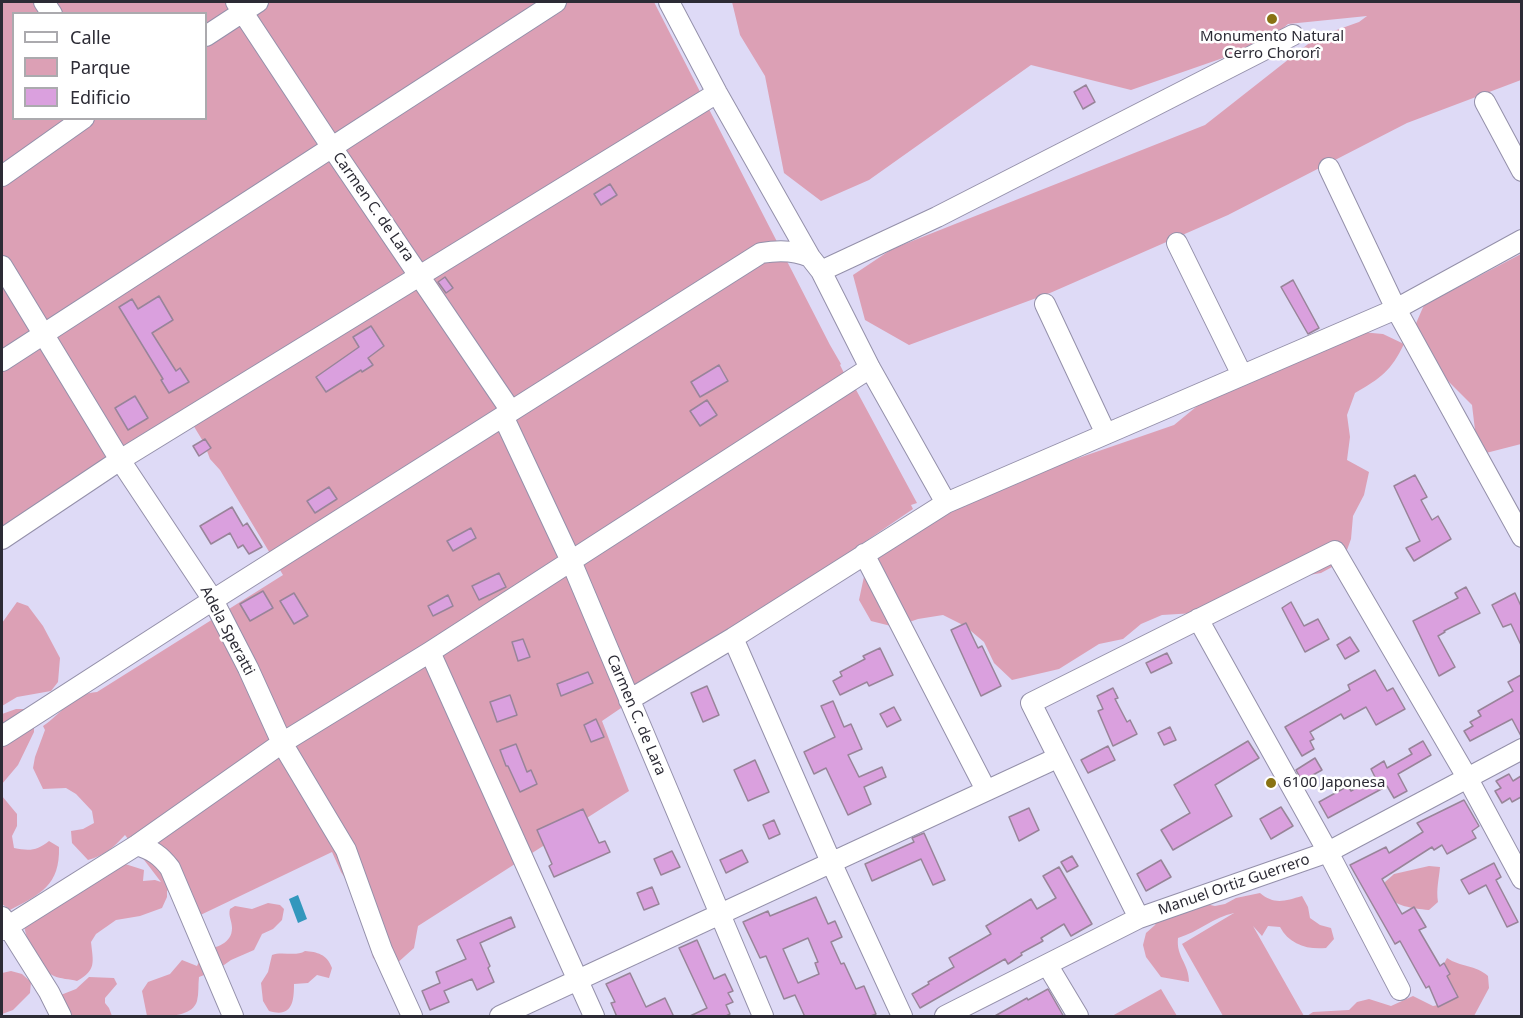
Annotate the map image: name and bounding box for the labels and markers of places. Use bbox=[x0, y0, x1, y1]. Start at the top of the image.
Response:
marker: Monumento Natural Cerro Chororî bbox=[1265, 12, 1279, 26]
place label: Monumento Natural Cerro Chororî bbox=[1200, 28, 1344, 63]
place label: 6100 Japonesa bbox=[1283, 774, 1385, 792]
marker: 6100 Japonesa bbox=[1264, 776, 1278, 790]

